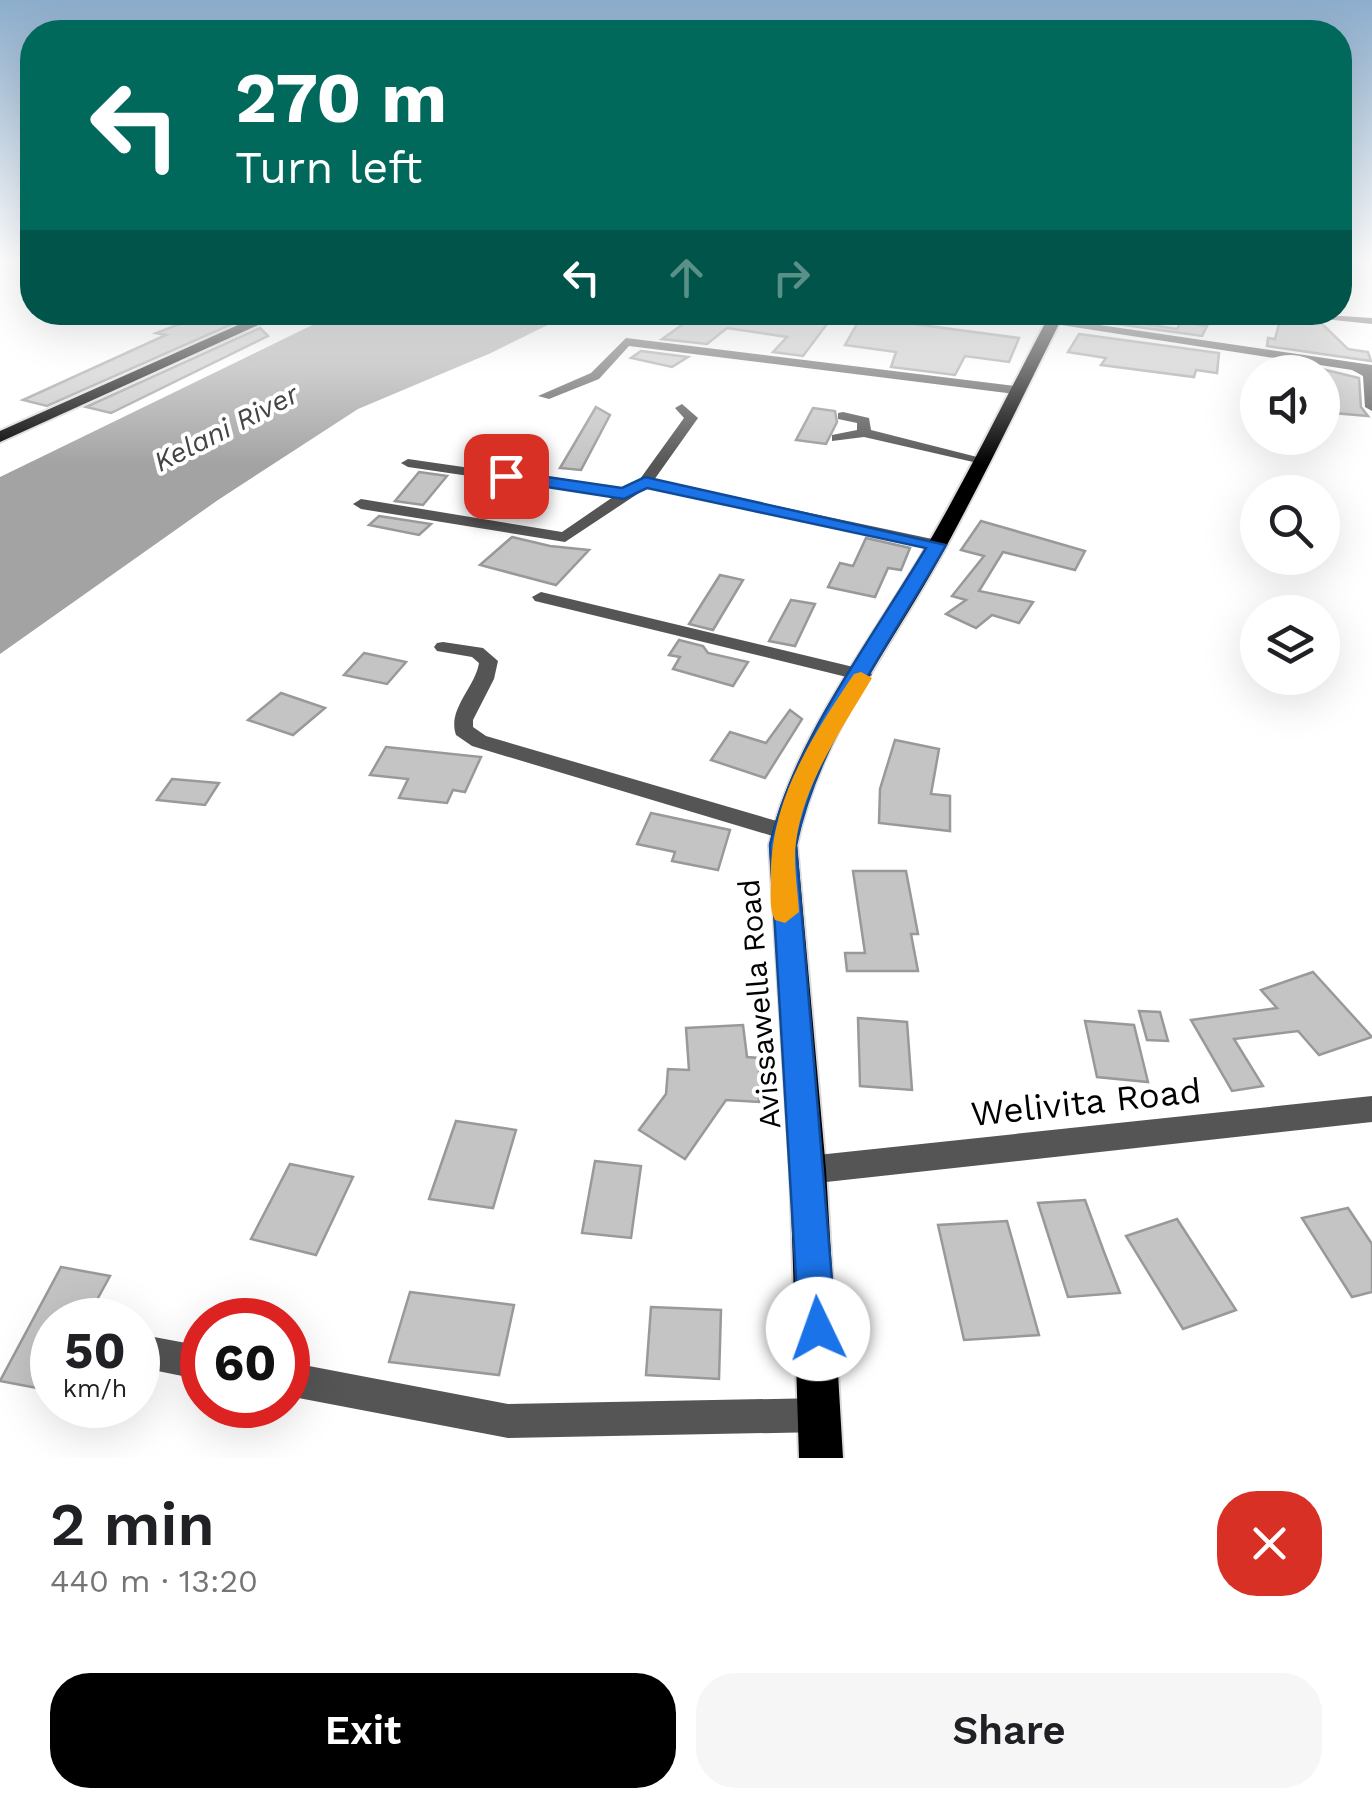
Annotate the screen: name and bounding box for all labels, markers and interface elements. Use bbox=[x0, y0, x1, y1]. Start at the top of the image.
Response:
text: 270 m bbox=[235, 57, 447, 139]
icon: left bbox=[70, 60, 200, 190]
text: Turn left bbox=[235, 141, 422, 194]
icon: left bbox=[554, 250, 609, 305]
icon: ahead bbox=[659, 250, 714, 305]
icon: right bbox=[764, 250, 819, 305]
map controls bbox=[1240, 355, 1340, 695]
button: sound bbox=[1240, 355, 1340, 455]
water label: Kelani River bbox=[148, 377, 305, 479]
pin bbox=[464, 434, 549, 519]
icon: arrive bbox=[479, 449, 534, 504]
button: search bbox=[1240, 475, 1340, 575]
button: layers bbox=[1240, 595, 1340, 695]
street label: Avissawella Road bbox=[731, 878, 787, 1130]
street label: Welivita Road bbox=[969, 1069, 1203, 1135]
position arrow bbox=[766, 1277, 870, 1381]
speed limit sign: 60 bbox=[180, 1298, 310, 1428]
text: 50 bbox=[64, 1321, 126, 1380]
text: km/h bbox=[63, 1374, 127, 1403]
text: 2 min bbox=[50, 1489, 215, 1560]
button: close bbox=[1217, 1491, 1322, 1596]
text: 440 m · 13:20 bbox=[50, 1562, 258, 1600]
button: Exit bbox=[50, 1673, 676, 1788]
button: Share bbox=[696, 1673, 1322, 1788]

